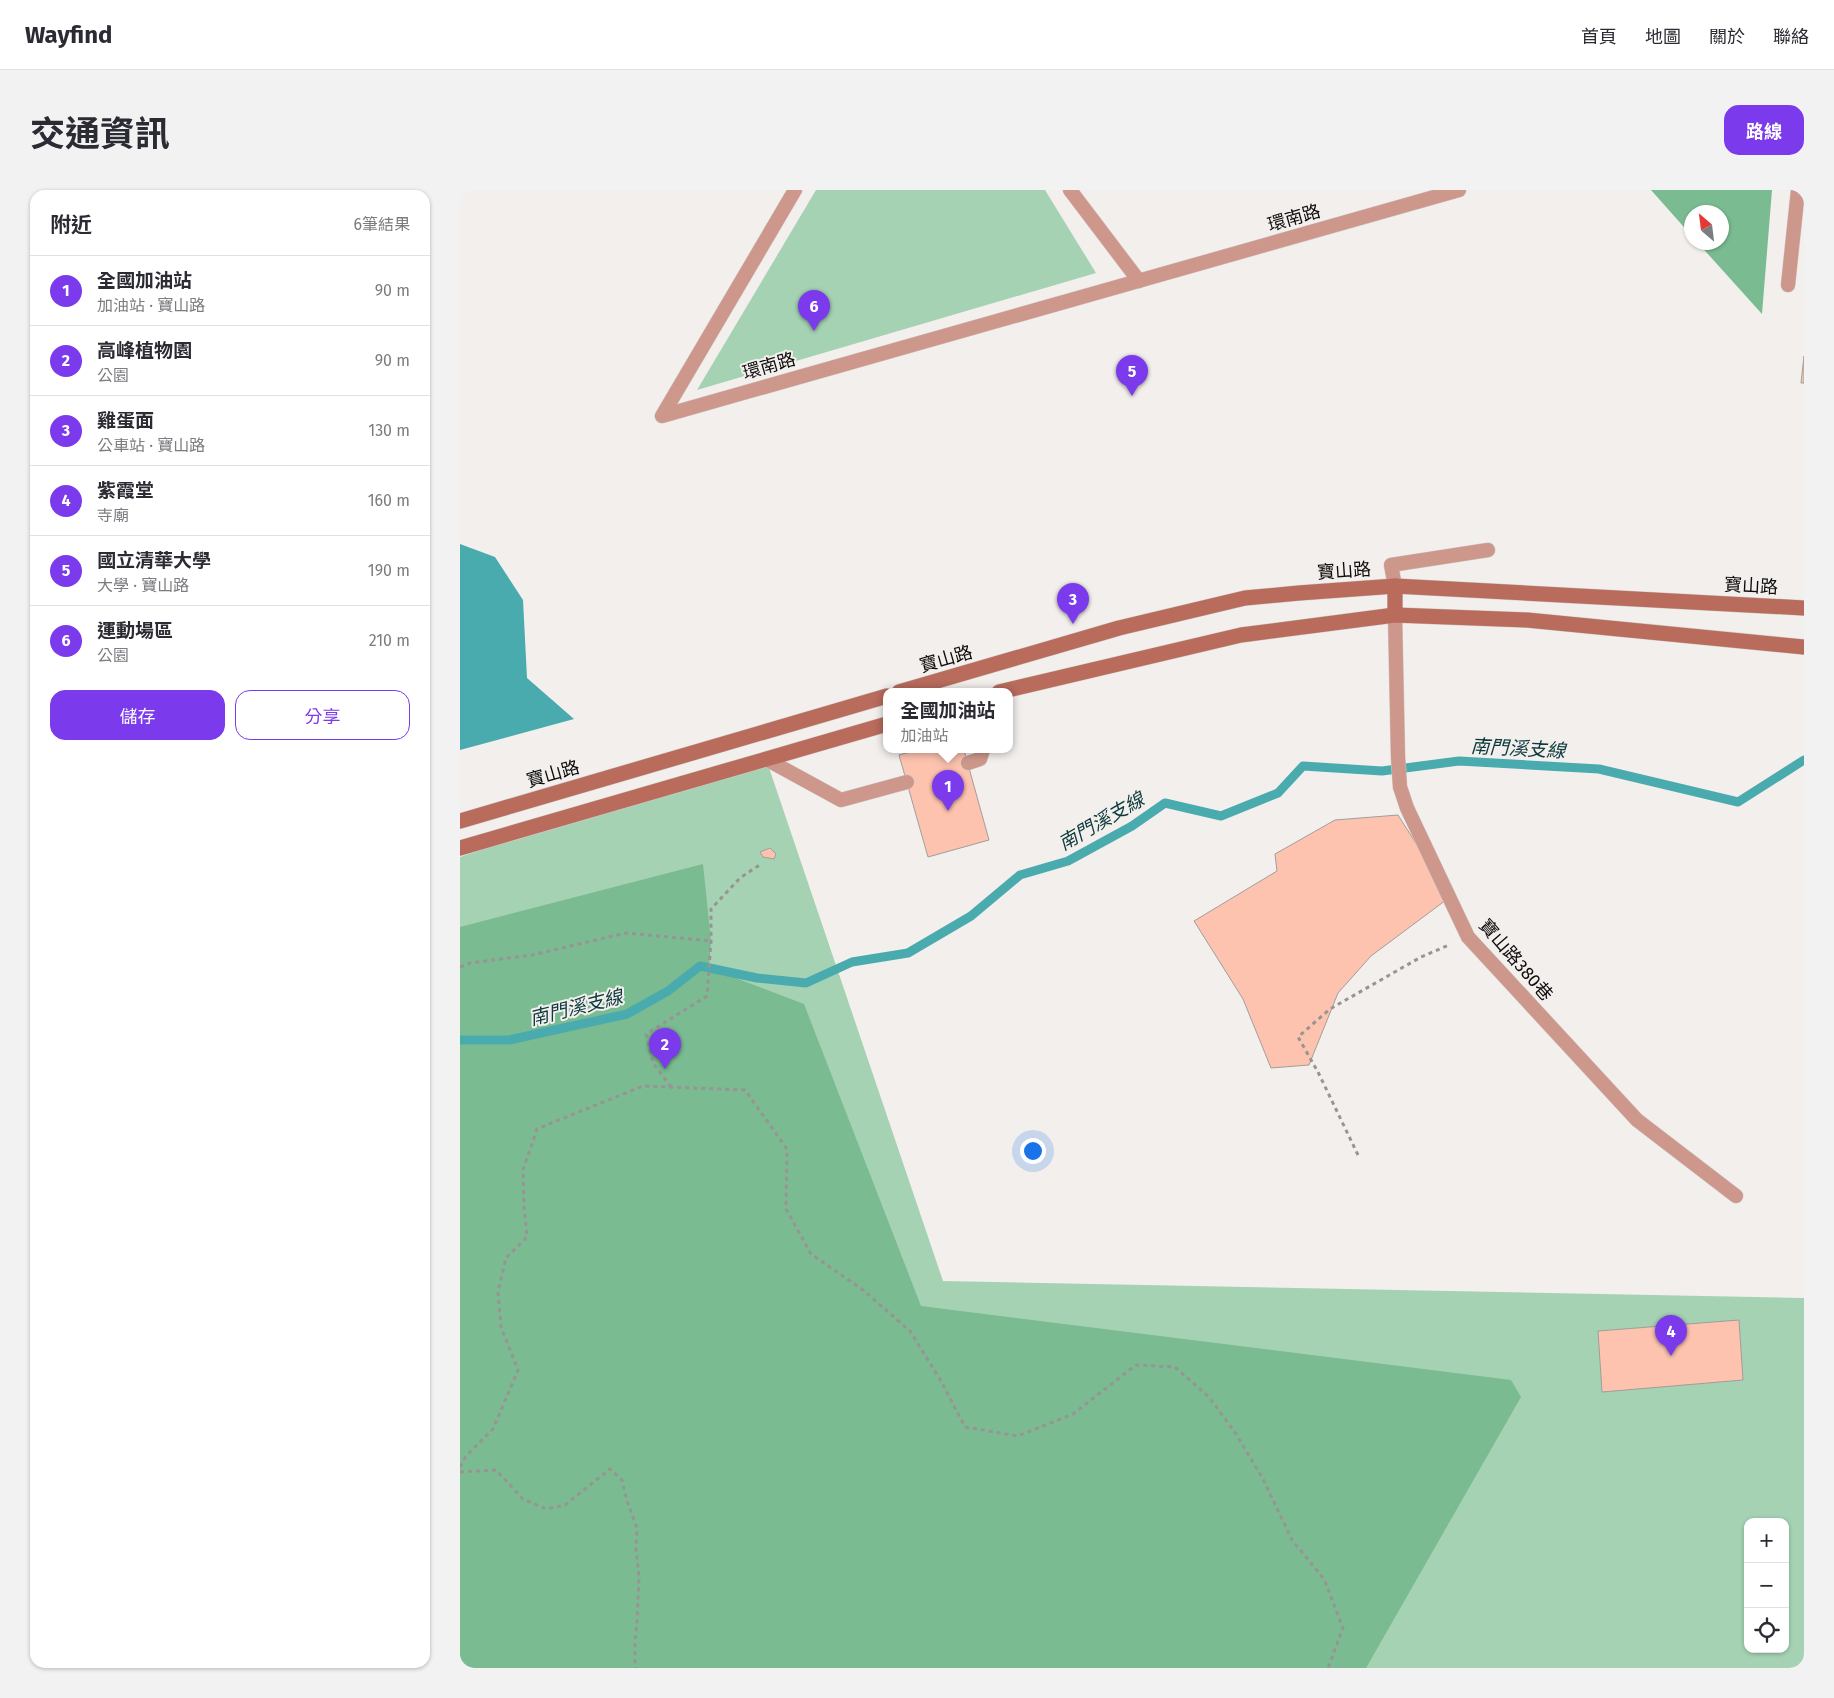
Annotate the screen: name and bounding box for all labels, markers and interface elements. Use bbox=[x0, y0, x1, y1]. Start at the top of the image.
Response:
text: Wayfind bbox=[25, 21, 112, 49]
text: 首頁 bbox=[1581, 26, 1617, 48]
text: 地圖 bbox=[1645, 26, 1681, 48]
text: 關於 bbox=[1709, 26, 1745, 48]
text: 聯絡 bbox=[1773, 26, 1809, 48]
button: 路線 bbox=[1724, 105, 1804, 155]
text: 交通資訊 bbox=[30, 113, 170, 155]
street label: 環南路 bbox=[1265, 200, 1323, 236]
north arrow bbox=[1684, 205, 1729, 250]
text: 附近 bbox=[50, 212, 92, 238]
text: 6筆結果 bbox=[353, 215, 410, 234]
text: 全國加油站 bbox=[97, 269, 192, 292]
text: 1 bbox=[62, 281, 70, 300]
text: 90 m bbox=[375, 281, 410, 300]
pin: 6 bbox=[798, 290, 830, 331]
text: 加油站 · 寶山路 bbox=[97, 296, 205, 315]
text: 高峰植物園 bbox=[97, 339, 192, 362]
street label: 環南路 bbox=[740, 348, 798, 384]
text: 2 bbox=[62, 351, 70, 370]
text: 90 m bbox=[375, 351, 410, 370]
pin: 5 bbox=[1116, 355, 1148, 396]
text: 公園 bbox=[97, 366, 129, 385]
text: 雞蛋面 bbox=[97, 409, 154, 432]
text: 3 bbox=[62, 421, 70, 440]
text: 130 m bbox=[368, 421, 410, 440]
text: 公車站 · 寶山路 bbox=[97, 436, 205, 455]
text: 紫霞堂 bbox=[97, 479, 154, 502]
text: 4 bbox=[61, 491, 71, 510]
text: 160 m bbox=[368, 491, 410, 510]
text: 寺廟 bbox=[97, 506, 129, 525]
text: 國立清華大學 bbox=[97, 549, 211, 572]
street label: 寶山路 bbox=[1316, 558, 1372, 584]
text: 5 bbox=[62, 561, 70, 580]
text: 190 m bbox=[368, 561, 410, 580]
street label: 寶山路 bbox=[1723, 574, 1779, 598]
text: 大學 · 寶山路 bbox=[97, 576, 189, 595]
pin: 3 bbox=[1057, 583, 1089, 624]
text: 運動場區 bbox=[97, 619, 173, 642]
text: 6 bbox=[61, 631, 71, 650]
text: 210 m bbox=[369, 631, 410, 650]
street label: 寶山路 bbox=[917, 641, 975, 677]
text: 公園 bbox=[97, 646, 129, 665]
popup bbox=[883, 688, 1013, 753]
button: 儲存 bbox=[50, 690, 225, 740]
button: 分享 bbox=[235, 690, 410, 740]
text: 全國加油站 bbox=[900, 699, 996, 722]
text: 加油站 bbox=[900, 726, 949, 745]
water label: 南門溪支線 bbox=[1470, 735, 1568, 763]
street label: 寶山路 bbox=[524, 756, 582, 792]
pin: 1 bbox=[932, 770, 964, 811]
water label: 南門溪支線 bbox=[1054, 787, 1150, 855]
street label: 寶山路380巷 bbox=[1475, 915, 1557, 1005]
water label: 南門溪支線 bbox=[527, 984, 627, 1030]
pin: 2 bbox=[649, 1028, 681, 1069]
your location bbox=[1020, 1138, 1046, 1164]
pin: 4 bbox=[1655, 1315, 1687, 1356]
map controls bbox=[1744, 1518, 1789, 1653]
button: + bbox=[1744, 1518, 1789, 1563]
button: − bbox=[1744, 1563, 1789, 1608]
button: locate bbox=[1744, 1608, 1789, 1653]

